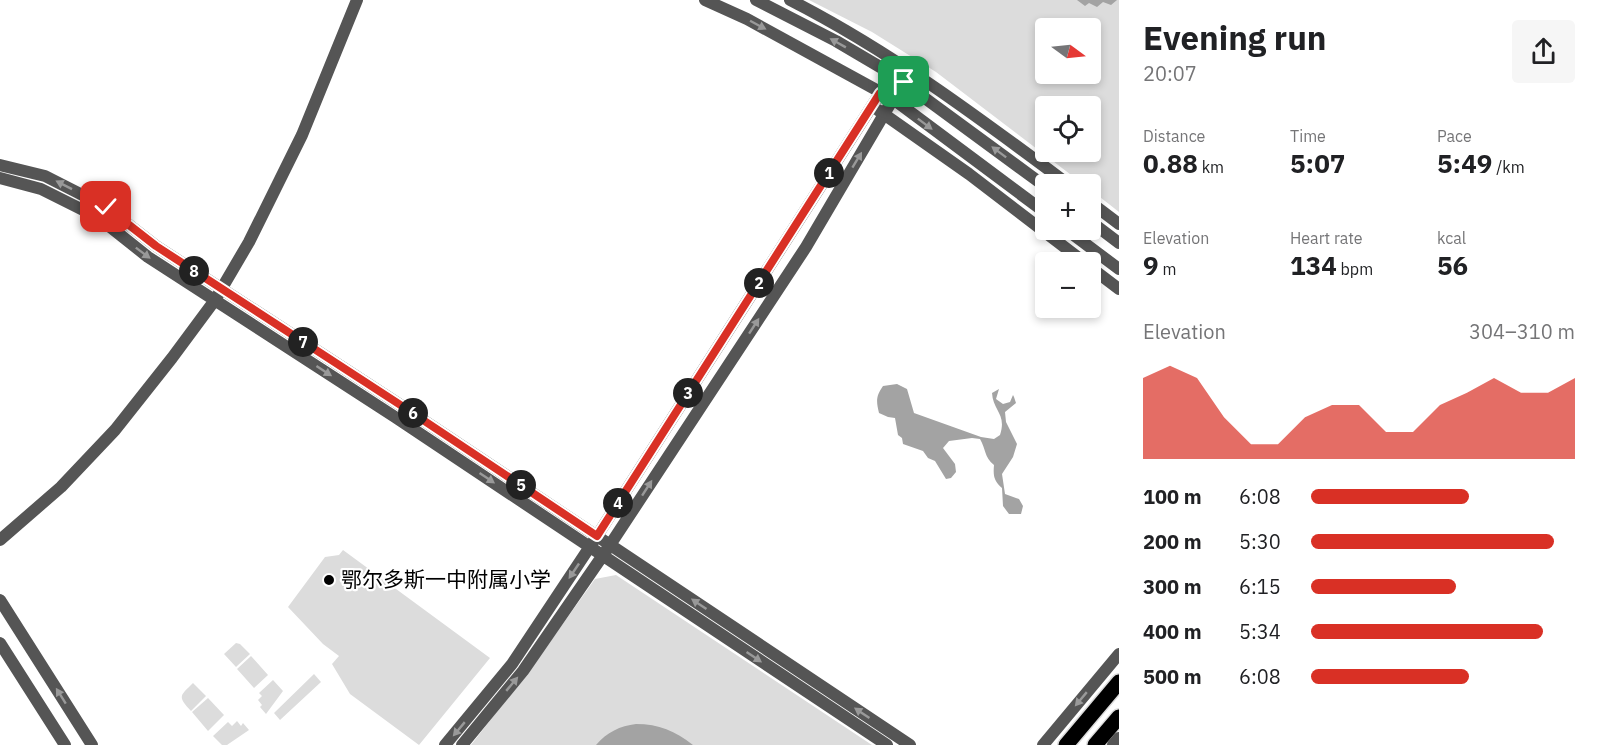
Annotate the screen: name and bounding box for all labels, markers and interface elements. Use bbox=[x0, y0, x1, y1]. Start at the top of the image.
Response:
text: Evening run bbox=[1143, 16, 1327, 59]
north arrow bbox=[1035, 18, 1101, 84]
map controls bbox=[1035, 18, 1101, 318]
one-way arrow bbox=[749, 20, 766, 30]
button: share bbox=[1512, 20, 1575, 83]
one-way arrow bbox=[829, 38, 846, 48]
pin bbox=[878, 56, 929, 107]
text: 20:07 bbox=[1143, 60, 1197, 87]
icon: arrive bbox=[887, 65, 920, 98]
button: locate bbox=[1035, 96, 1101, 162]
one-way arrow bbox=[918, 117, 933, 129]
text: Distance bbox=[1143, 126, 1205, 146]
text: Time bbox=[1290, 126, 1326, 146]
text: Pace bbox=[1437, 126, 1472, 146]
one-way arrow bbox=[991, 145, 1007, 158]
text: 0.88 bbox=[1143, 146, 1198, 180]
text: 5:07 bbox=[1290, 146, 1345, 180]
text: 5:49 bbox=[1437, 146, 1492, 180]
one-way arrow bbox=[851, 152, 862, 168]
text: km bbox=[1198, 157, 1224, 177]
text: /km bbox=[1492, 157, 1525, 177]
pin: 1 bbox=[814, 158, 844, 188]
text: 1 bbox=[824, 163, 834, 183]
button: + bbox=[1035, 174, 1101, 240]
one-way arrow bbox=[55, 181, 72, 190]
pin bbox=[80, 181, 131, 232]
icon: check bbox=[89, 190, 122, 223]
text: Elevation bbox=[1143, 228, 1209, 248]
text: Heart rate bbox=[1290, 228, 1363, 248]
text: kcal bbox=[1437, 228, 1466, 248]
one-way arrow bbox=[136, 246, 151, 258]
text: 9 bbox=[1143, 248, 1159, 282]
text: 134 bbox=[1290, 248, 1337, 282]
text: 56 bbox=[1437, 248, 1468, 282]
button: − bbox=[1035, 252, 1101, 318]
pin: 8 bbox=[179, 256, 209, 286]
text: m bbox=[1159, 259, 1176, 279]
text: bpm bbox=[1337, 259, 1373, 279]
text: 8 bbox=[189, 261, 199, 281]
pin: 2 bbox=[744, 268, 774, 298]
text: 2 bbox=[754, 273, 764, 293]
one-way arrow bbox=[748, 318, 760, 334]
text: Elevation bbox=[1143, 318, 1226, 345]
text: 304–310 m bbox=[1469, 318, 1575, 345]
pin: 7 bbox=[288, 327, 318, 357]
text: 7 bbox=[298, 332, 308, 352]
one-way arrow bbox=[316, 365, 332, 376]
pin: 3 bbox=[673, 378, 703, 408]
text: 3 bbox=[683, 383, 693, 403]
pin: 6 bbox=[398, 398, 428, 428]
text: 6 bbox=[408, 403, 418, 423]
pin: 5 bbox=[506, 470, 536, 500]
one-way arrow bbox=[478, 473, 495, 484]
text: 5 bbox=[516, 475, 526, 495]
one-way arrow bbox=[641, 480, 652, 497]
text: 100 m bbox=[1143, 483, 1202, 510]
text: 6:08 bbox=[1239, 483, 1281, 510]
pin: 4 bbox=[603, 488, 633, 518]
text: 4 bbox=[613, 493, 623, 513]
text: 200 m bbox=[1143, 528, 1202, 555]
text: 5:30 bbox=[1239, 528, 1281, 555]
one-way arrow bbox=[568, 563, 579, 579]
place label: 鄂尔多斯一中附属小学 bbox=[341, 565, 551, 593]
marker: 鄂尔多斯一中附属小学 bbox=[322, 573, 336, 587]
text: 300 m bbox=[1143, 573, 1202, 600]
text: 6:15 bbox=[1239, 573, 1281, 600]
one-way arrow bbox=[692, 598, 708, 610]
text: 400 m bbox=[1143, 618, 1202, 645]
text: 5:34 bbox=[1239, 618, 1281, 645]
one-way arrow bbox=[746, 651, 762, 662]
text: 500 m bbox=[1143, 663, 1202, 690]
text: 6:08 bbox=[1239, 663, 1281, 690]
one-way arrow bbox=[506, 676, 519, 692]
one-way arrow bbox=[55, 687, 66, 704]
one-way arrow bbox=[1075, 691, 1088, 707]
one-way arrow bbox=[853, 707, 870, 718]
one-way arrow bbox=[453, 721, 466, 736]

